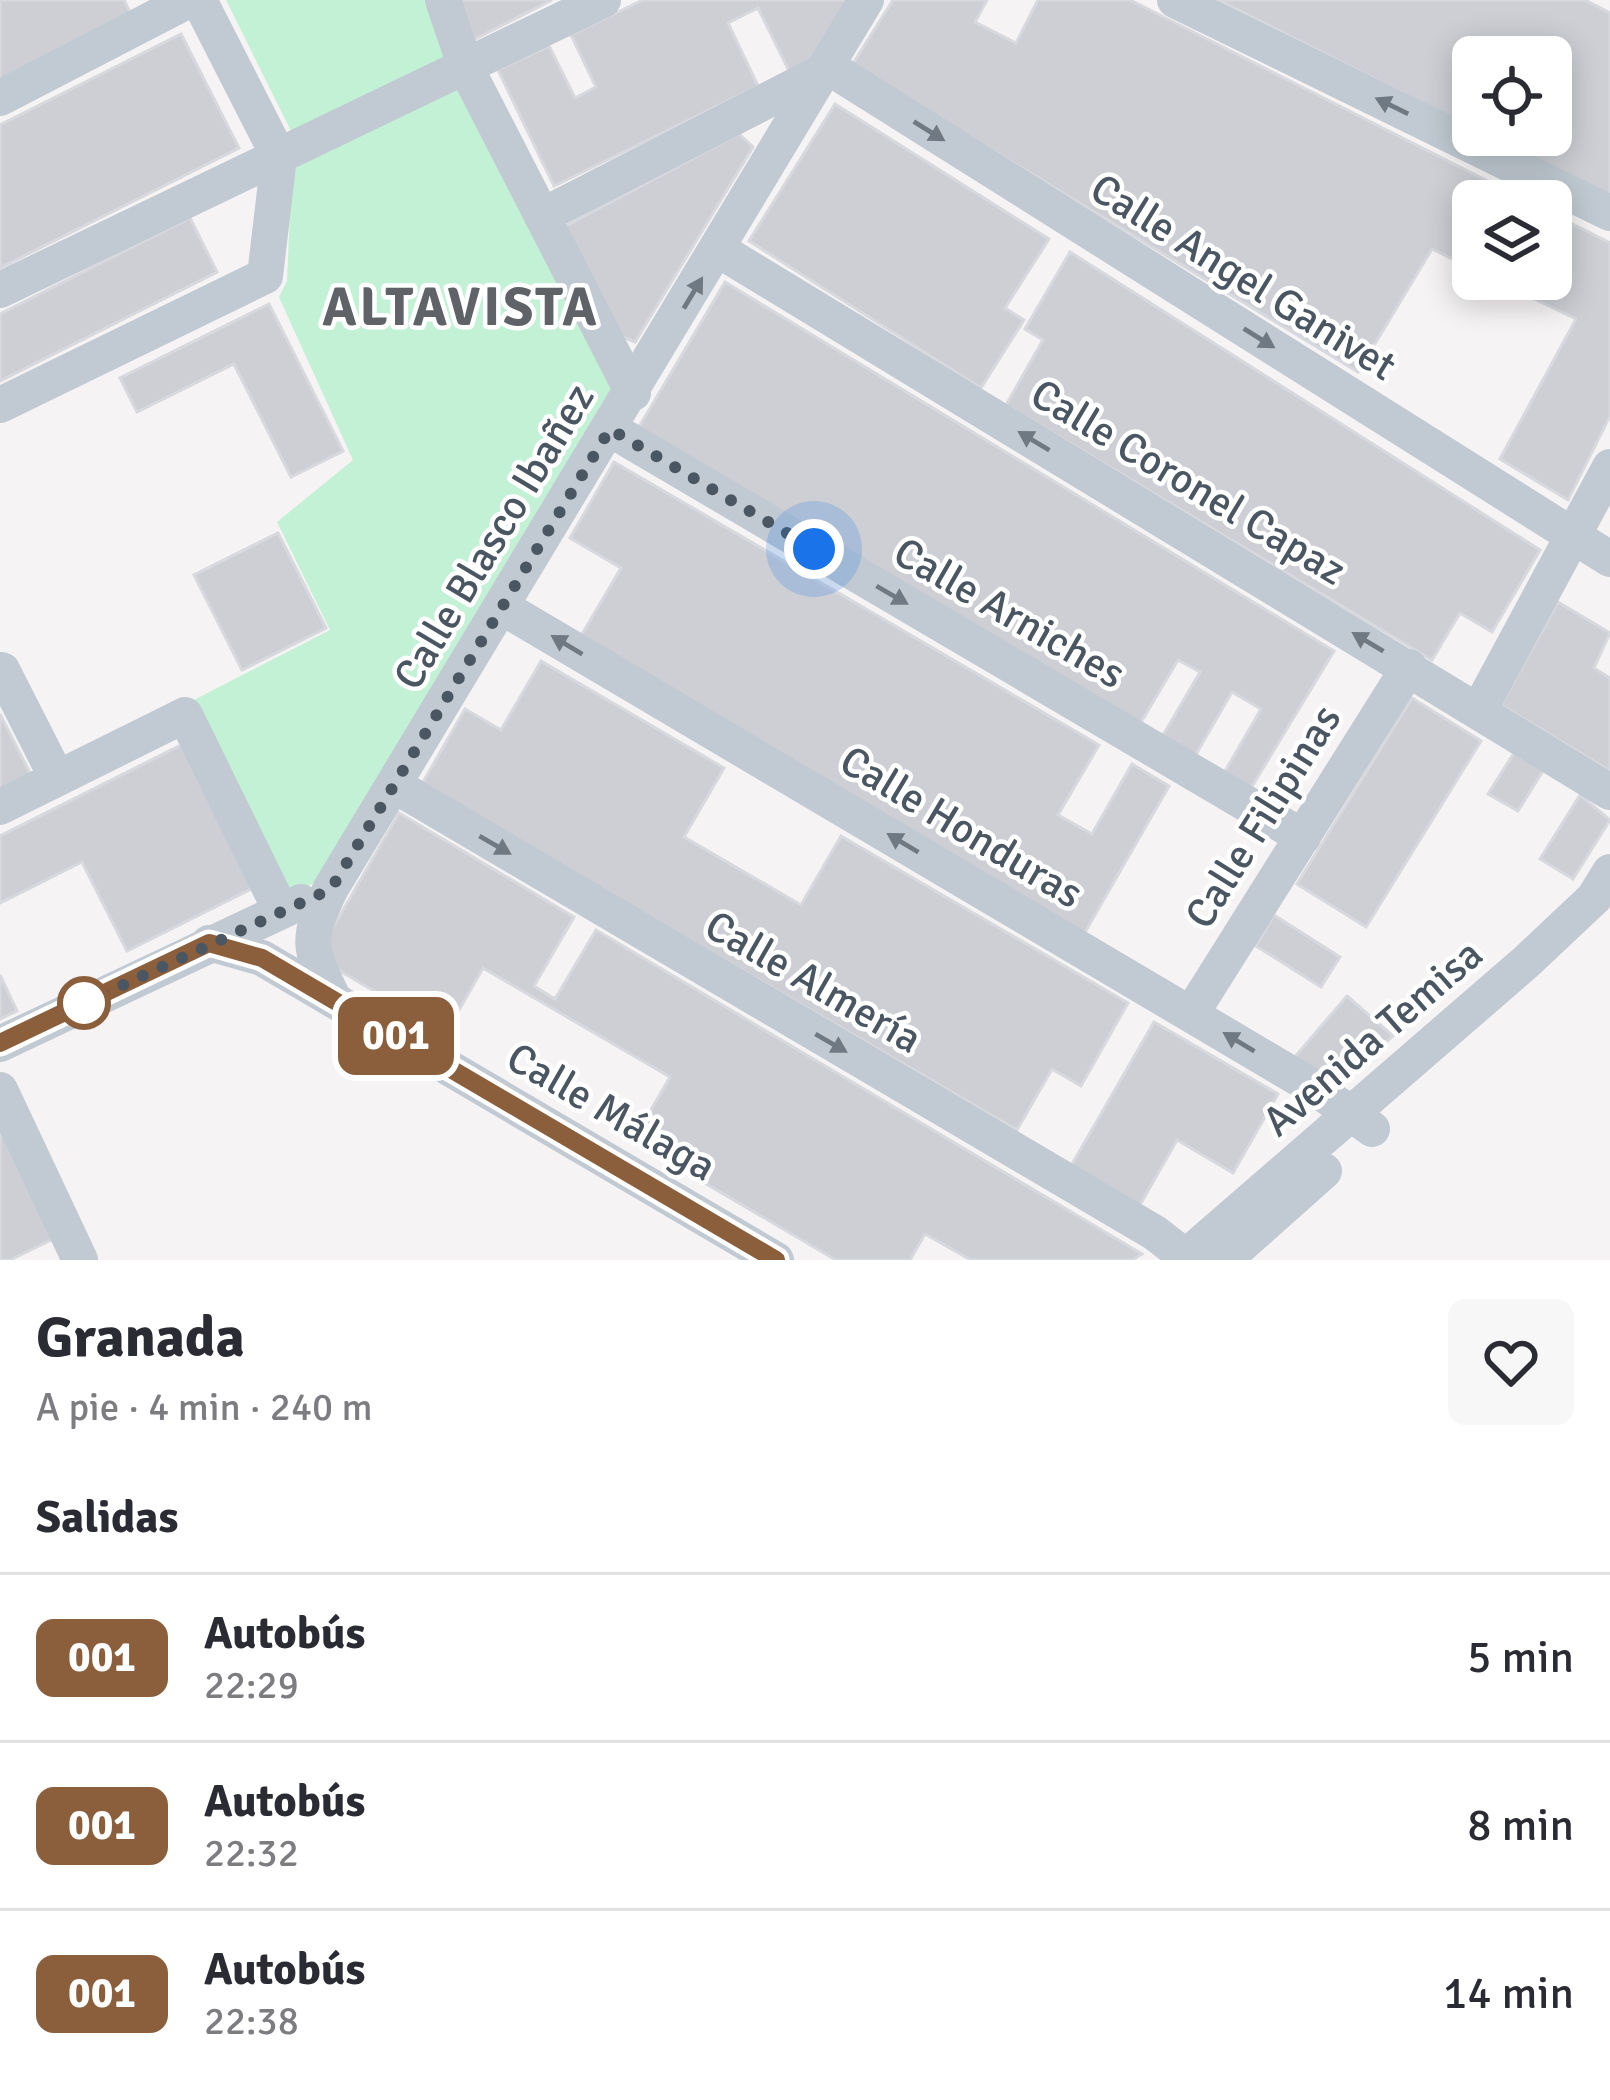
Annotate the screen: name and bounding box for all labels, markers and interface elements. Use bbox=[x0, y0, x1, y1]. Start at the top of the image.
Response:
map controls bbox=[1452, 36, 1572, 300]
button: locate bbox=[1452, 36, 1572, 156]
one-way arrow bbox=[1375, 97, 1409, 117]
one-way arrow bbox=[912, 119, 945, 141]
street label: Calle Angel Ganivet bbox=[1081, 163, 1405, 392]
button: layers bbox=[1452, 180, 1572, 300]
district label: ALTAVISTA bbox=[322, 274, 600, 341]
one-way arrow bbox=[682, 276, 703, 310]
one-way arrow bbox=[1242, 327, 1275, 349]
street label: Calle Coronel Capaz bbox=[1022, 368, 1355, 596]
street label: Calle Blasco Ibañez bbox=[383, 375, 606, 699]
one-way arrow bbox=[1017, 431, 1051, 452]
your location bbox=[784, 519, 844, 579]
street label: Calle Arniches bbox=[885, 527, 1134, 700]
one-way arrow bbox=[875, 584, 909, 605]
one-way arrow bbox=[1351, 632, 1385, 653]
one-way arrow bbox=[551, 636, 584, 657]
street label: Calle Filipinas bbox=[1174, 696, 1352, 938]
street label: Calle Honduras bbox=[831, 735, 1092, 920]
one-way arrow bbox=[478, 833, 512, 854]
one-way arrow bbox=[886, 834, 920, 855]
street label: Calle Almería bbox=[696, 900, 931, 1065]
street label: Avenida Temisa bbox=[1253, 929, 1493, 1147]
unlabelled marker bbox=[59, 978, 109, 1028]
line badge: 001 bbox=[327, 997, 465, 1075]
text: 001 bbox=[362, 1010, 430, 1061]
one-way arrow bbox=[814, 1031, 848, 1052]
street label: Calle Málaga bbox=[498, 1032, 725, 1193]
one-way arrow bbox=[1222, 1032, 1256, 1053]
button: heart bbox=[1448, 1299, 1574, 1425]
text: Granada bbox=[36, 1302, 245, 1373]
text: A pie · 4 min · 240 m bbox=[36, 1383, 373, 1431]
text: Salidas bbox=[36, 1490, 178, 1545]
text: Autobús bbox=[204, 1606, 365, 1661]
text: 5 min bbox=[1467, 1630, 1574, 1685]
text: 001 bbox=[68, 1632, 136, 1683]
text: 22:29 bbox=[204, 1661, 299, 1709]
text: Autobús bbox=[204, 1774, 365, 1829]
text: 8 min bbox=[1467, 1798, 1574, 1853]
text: 001 bbox=[68, 1800, 136, 1851]
text: 22:32 bbox=[204, 1829, 299, 1877]
text: Autobús bbox=[204, 1942, 365, 1997]
text: 14 min bbox=[1443, 1966, 1574, 2021]
text: 001 bbox=[68, 1968, 136, 2019]
text: 22:38 bbox=[204, 1997, 299, 2045]

